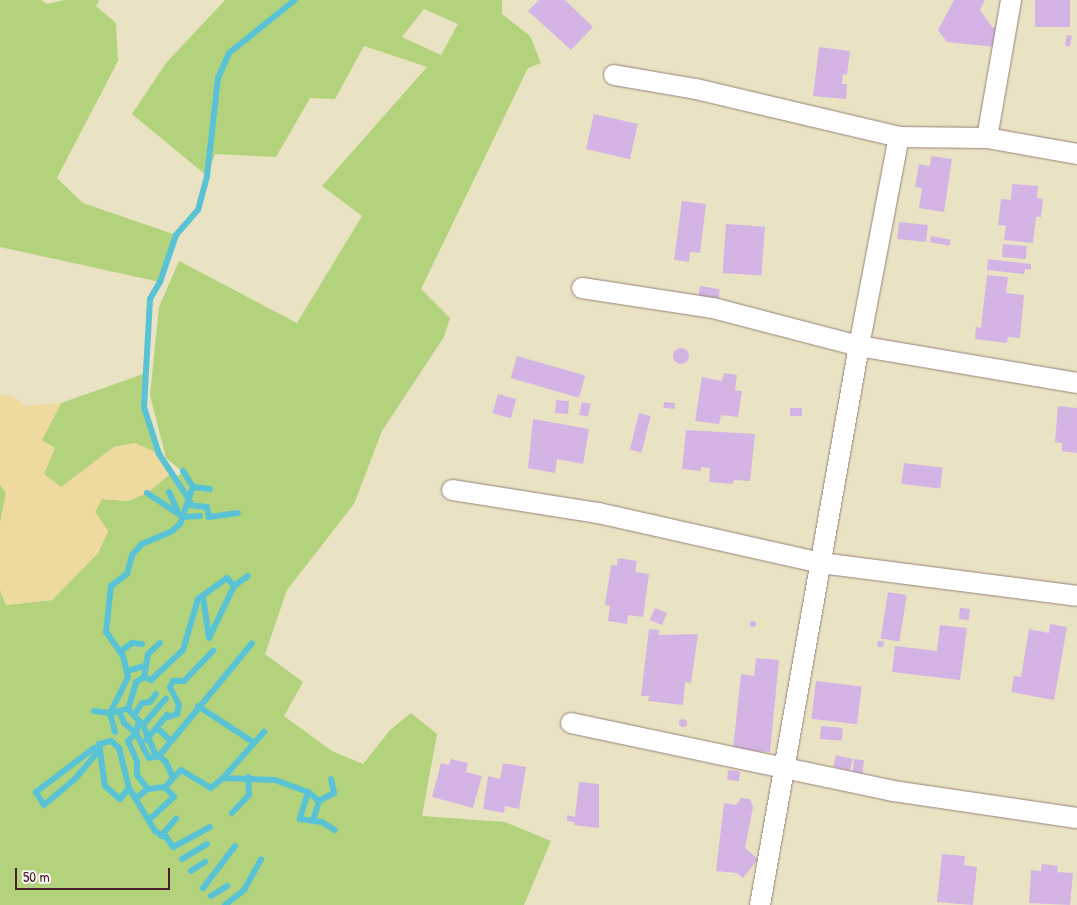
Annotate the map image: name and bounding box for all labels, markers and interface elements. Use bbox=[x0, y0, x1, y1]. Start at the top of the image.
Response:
scale bar bbox=[18, 858, 172, 890]
text: 50 m bbox=[23, 866, 50, 887]

